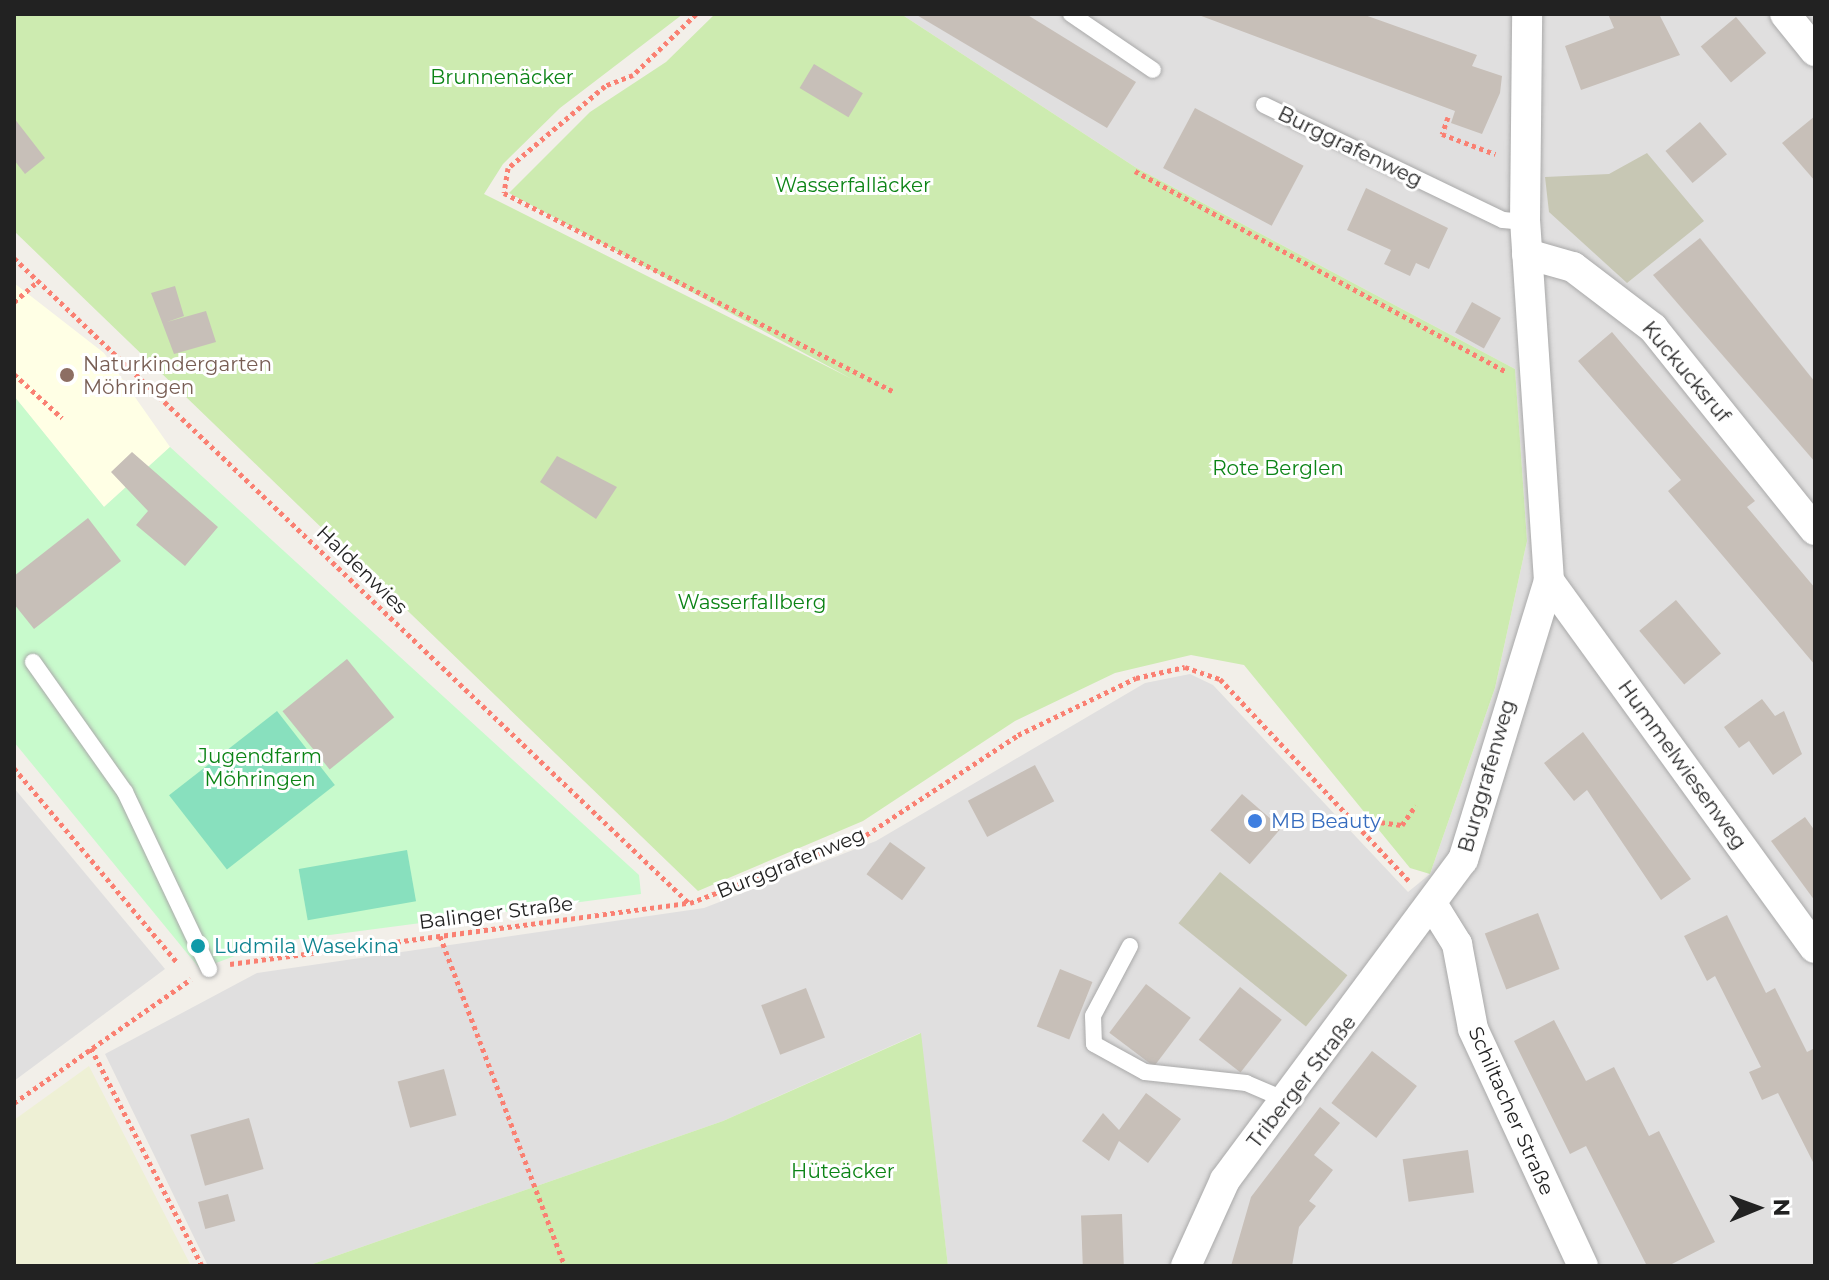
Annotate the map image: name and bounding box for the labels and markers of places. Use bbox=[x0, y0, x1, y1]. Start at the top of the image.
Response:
place label: Naturkindergarten Möhringen bbox=[83, 352, 272, 399]
marker: Naturkindergarten Möhringen bbox=[58, 366, 76, 384]
place label: MB Beauty bbox=[1271, 809, 1381, 833]
marker: MB Beauty bbox=[1246, 812, 1264, 830]
place label: Ludmila Wasekina bbox=[214, 934, 399, 958]
marker: Ludmila Wasekina bbox=[189, 937, 207, 955]

